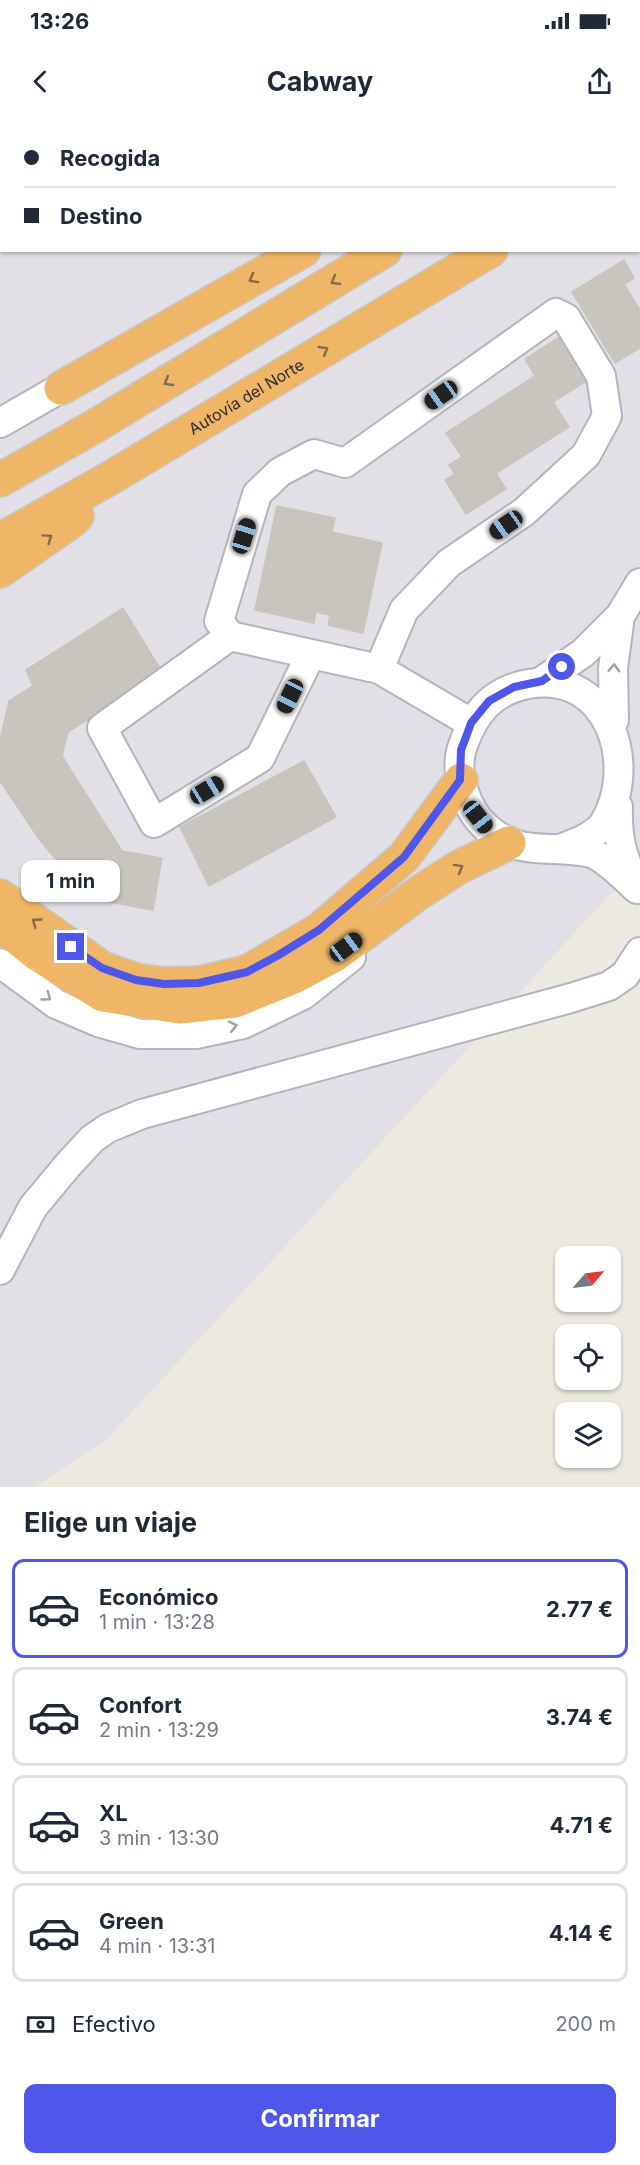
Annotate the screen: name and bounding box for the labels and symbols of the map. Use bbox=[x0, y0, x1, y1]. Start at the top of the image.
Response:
one-way arrow bbox=[249, 272, 259, 283]
one-way arrow bbox=[331, 273, 341, 285]
one-way arrow bbox=[318, 346, 328, 357]
street label: Autovía del Norte bbox=[185, 354, 308, 439]
one-way arrow bbox=[164, 375, 174, 387]
car bbox=[421, 377, 461, 413]
car bbox=[486, 507, 526, 543]
car bbox=[230, 516, 258, 556]
one-way arrow bbox=[42, 534, 53, 545]
route start bbox=[548, 653, 575, 680]
one-way arrow bbox=[608, 663, 621, 672]
car bbox=[274, 676, 306, 716]
car bbox=[187, 773, 227, 807]
car bbox=[460, 797, 496, 837]
callout: 1 min bbox=[22, 860, 121, 902]
one-way arrow bbox=[453, 864, 463, 875]
one-way arrow bbox=[31, 918, 42, 929]
car bbox=[326, 929, 366, 965]
route end bbox=[57, 933, 84, 960]
one-way arrow bbox=[41, 990, 52, 1001]
one-way arrow bbox=[228, 1020, 238, 1033]
north arrow bbox=[555, 1246, 621, 1312]

